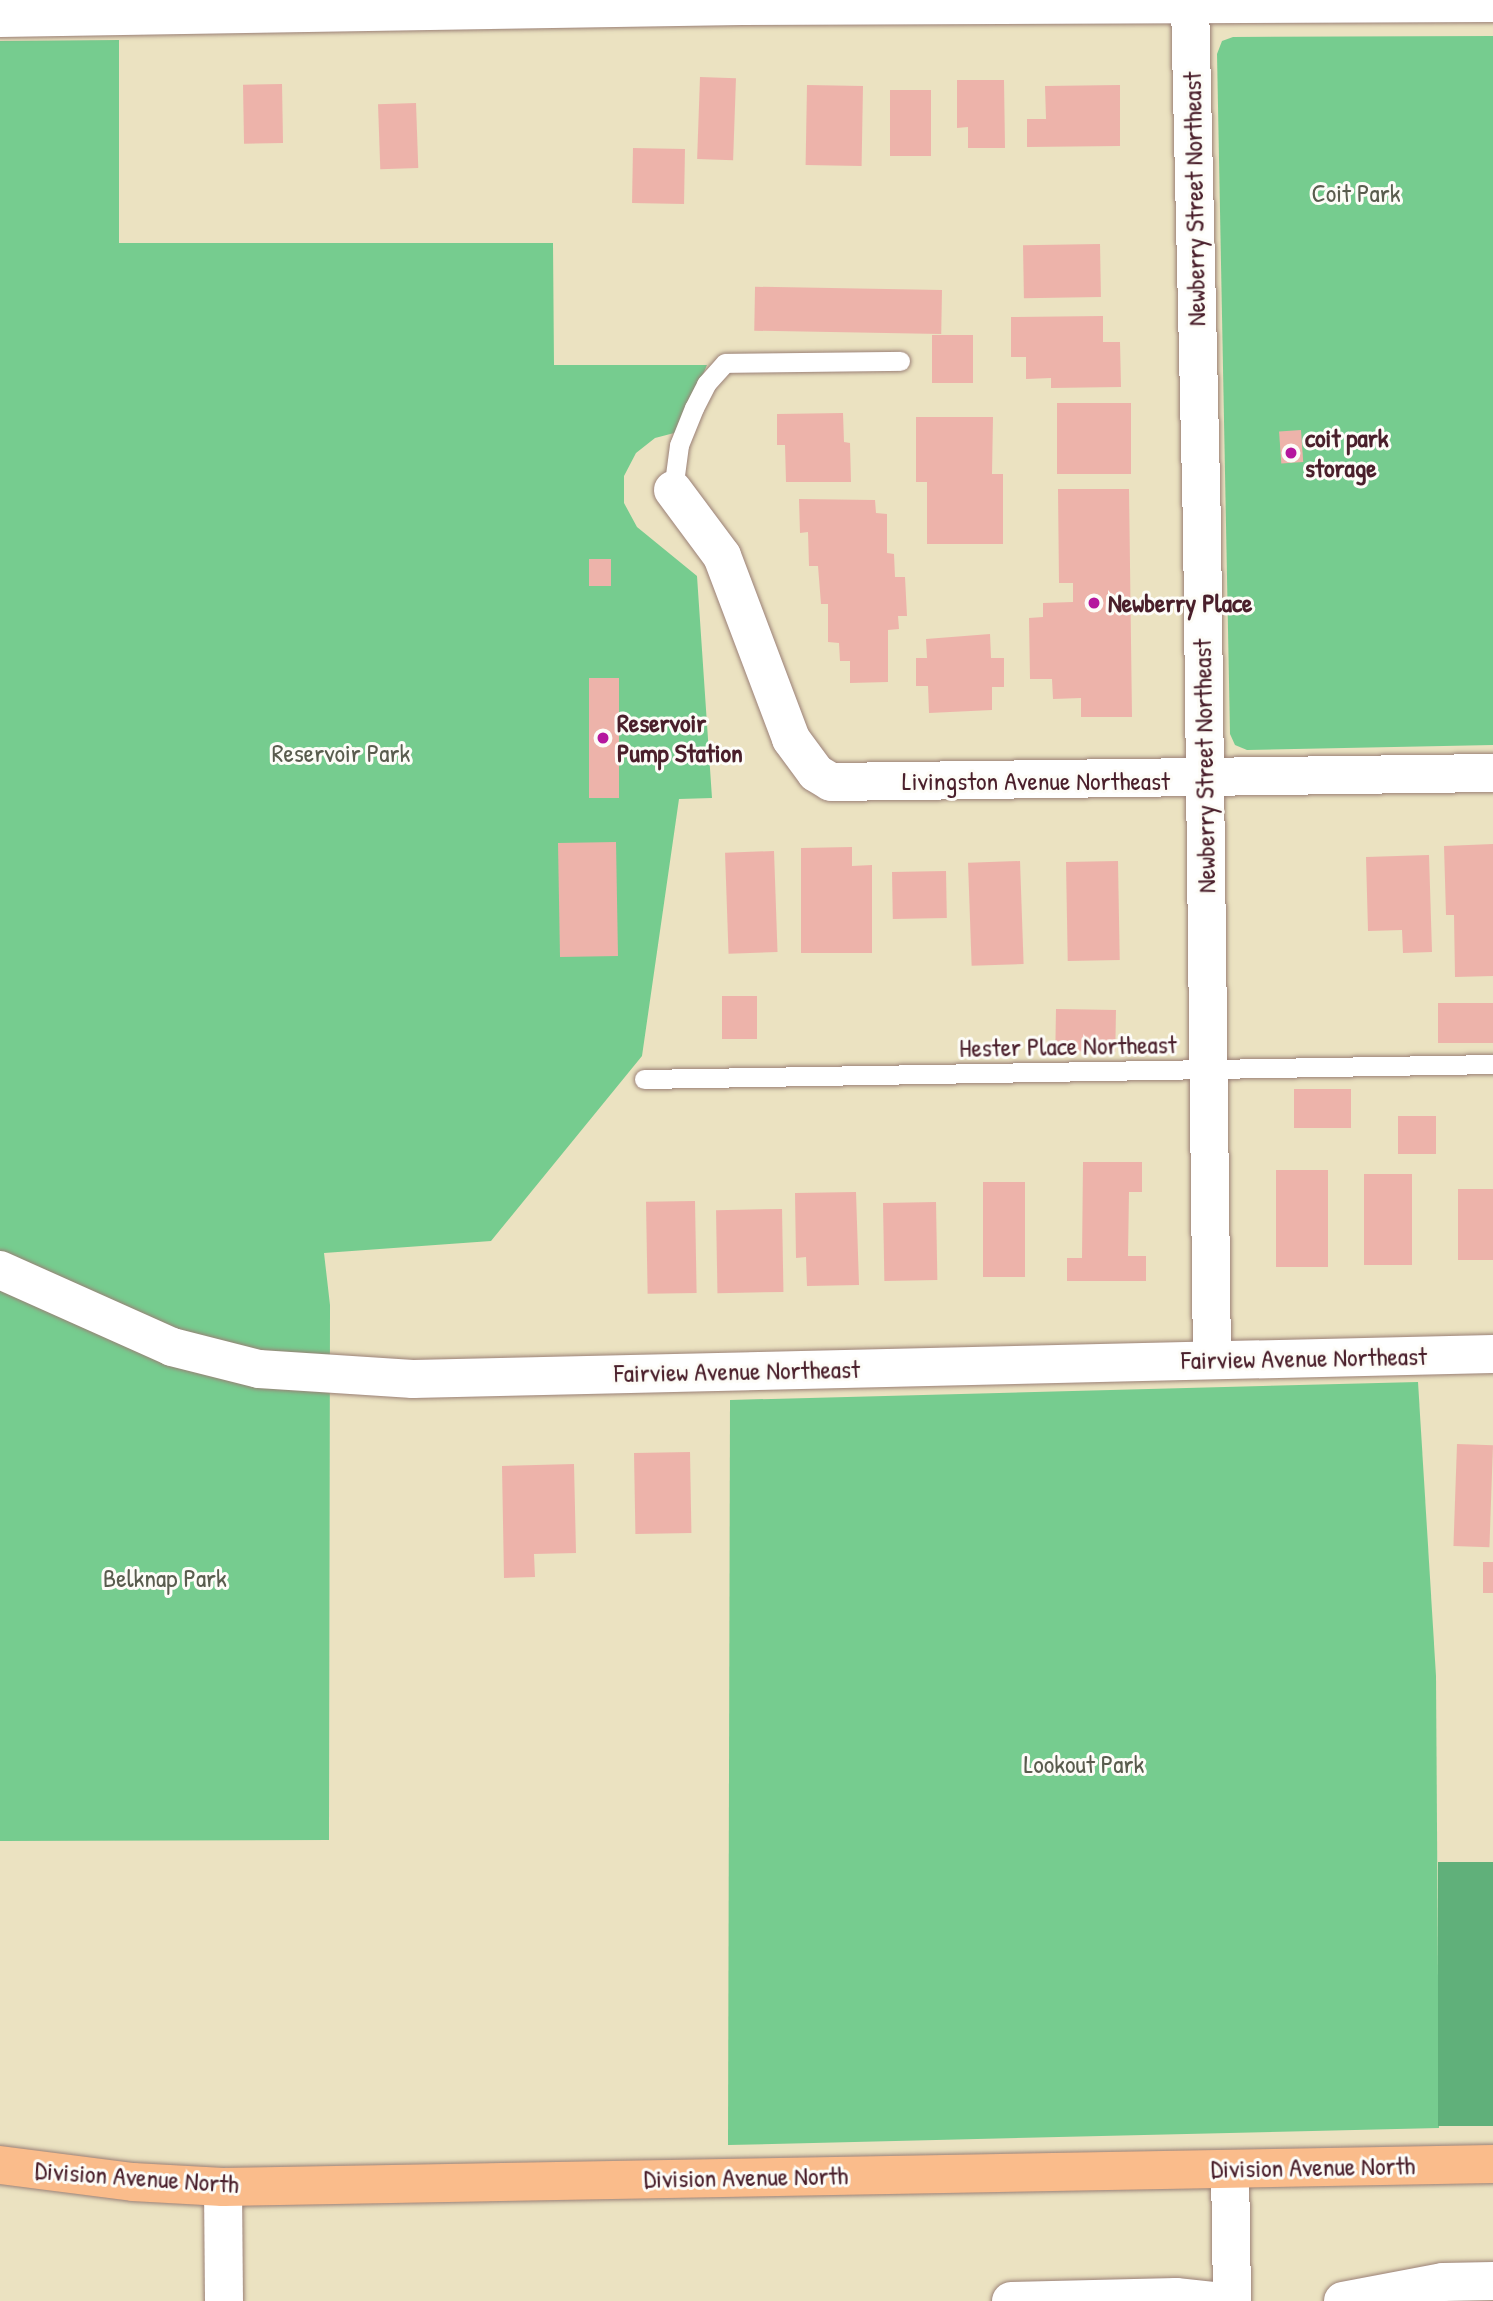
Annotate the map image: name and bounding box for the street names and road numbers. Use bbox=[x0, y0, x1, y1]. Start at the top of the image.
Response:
street label: Newberry Street Northeast bbox=[1176, 72, 1212, 326]
street label: Newberry Street Northeast bbox=[1186, 639, 1222, 893]
street label: Livingston Avenue Northeast bbox=[902, 765, 1170, 797]
street label: Hester Place Northeast bbox=[959, 1029, 1177, 1063]
street label: Fairview Avenue Northeast bbox=[1181, 1340, 1427, 1376]
street label: Fairview Avenue Northeast bbox=[614, 1353, 860, 1389]
street label: Division Avenue North bbox=[1210, 2150, 1416, 2184]
street label: Division Avenue North bbox=[34, 2154, 240, 2200]
street label: Division Avenue North bbox=[643, 2160, 849, 2194]

